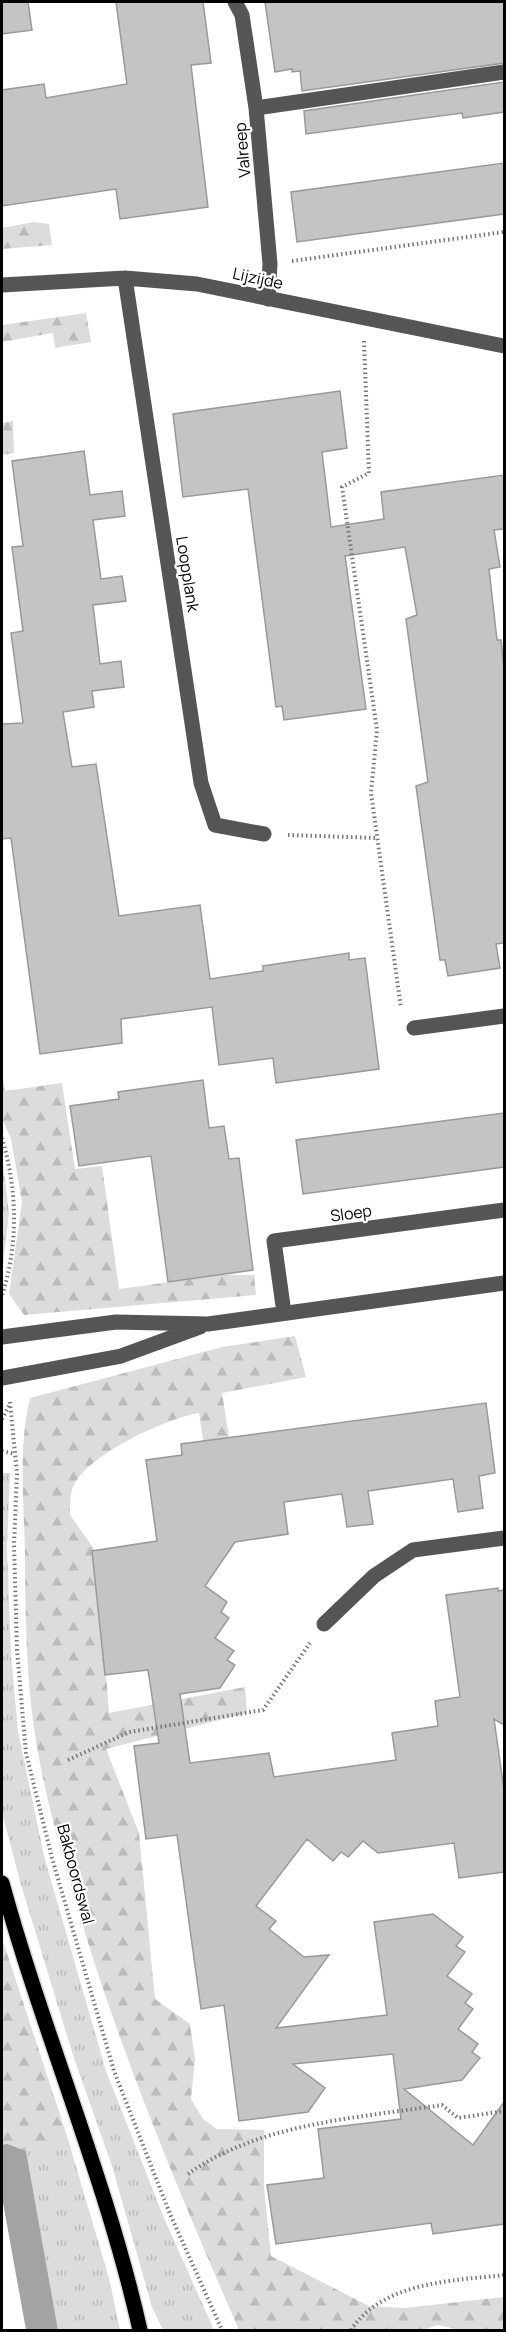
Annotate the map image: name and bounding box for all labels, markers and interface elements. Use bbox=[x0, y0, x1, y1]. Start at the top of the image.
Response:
street label: Valreep bbox=[229, 122, 255, 178]
street label: Lijzijde bbox=[231, 262, 285, 294]
street label: Loopplank bbox=[171, 535, 205, 614]
street label: Sloep bbox=[329, 1199, 373, 1227]
street label: Bakboordswal bbox=[52, 1822, 100, 1926]

